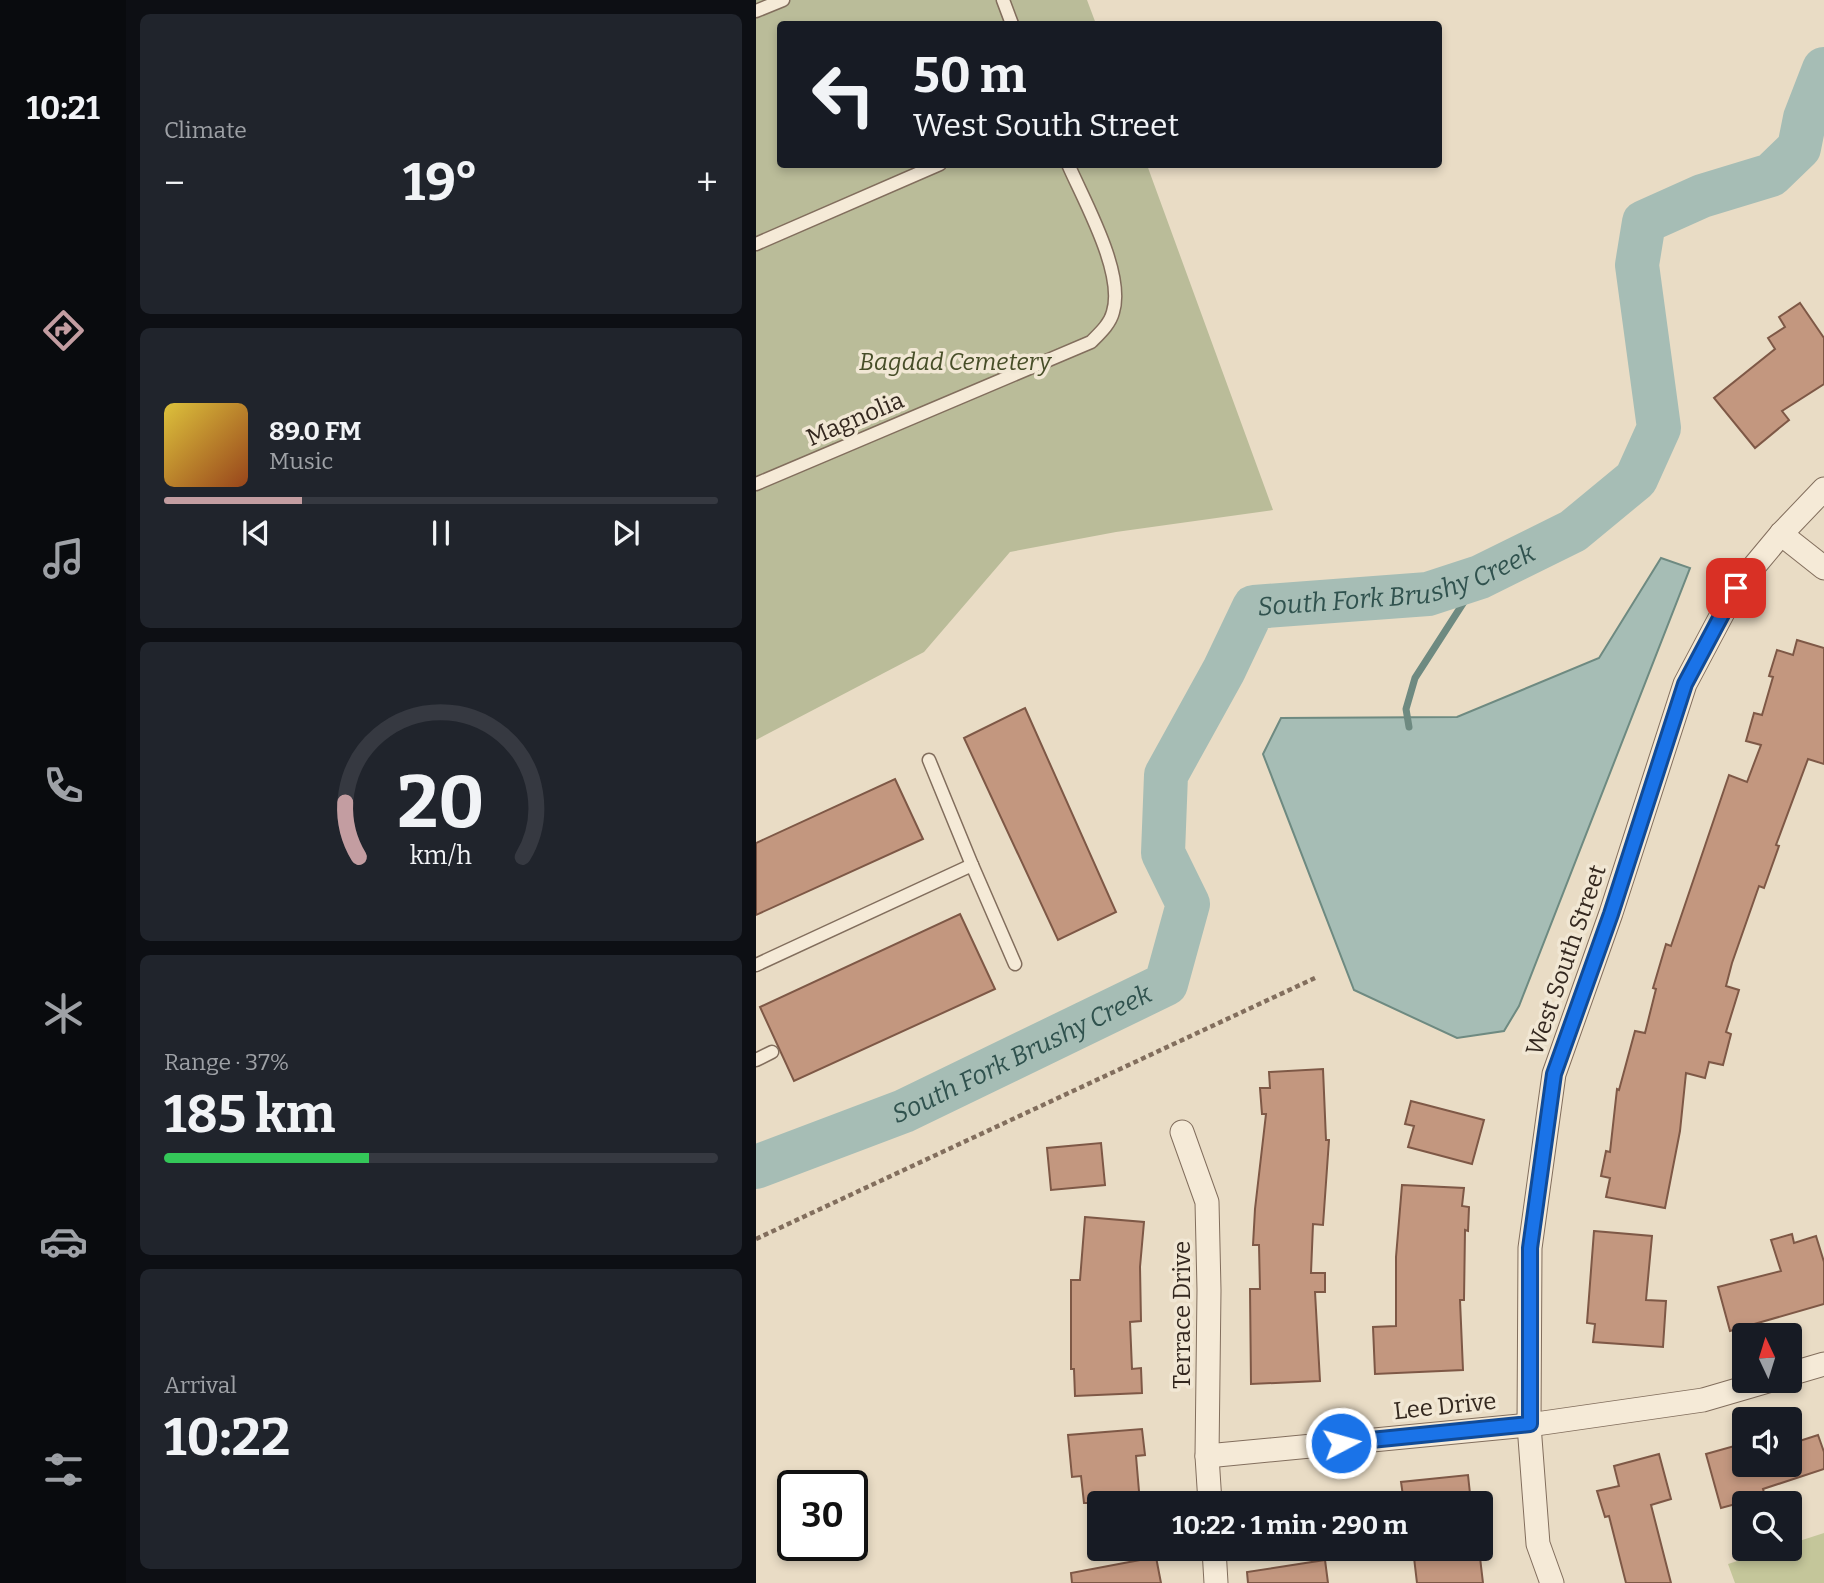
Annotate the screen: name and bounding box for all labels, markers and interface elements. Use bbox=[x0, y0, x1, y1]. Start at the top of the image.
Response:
text: 50 m bbox=[913, 46, 1026, 105]
icon: left bbox=[798, 49, 889, 140]
text: 10:21 bbox=[26, 89, 100, 127]
text: West South Street bbox=[913, 106, 1179, 144]
text: Climate bbox=[164, 116, 247, 144]
text: 19° bbox=[403, 151, 478, 214]
text: − bbox=[164, 160, 185, 206]
text: + bbox=[696, 160, 718, 206]
icon: directions bbox=[39, 306, 88, 355]
park label: Bagdad Cemetery bbox=[859, 348, 1053, 376]
street label: Magnolia bbox=[802, 386, 908, 452]
text: 89.0 FM bbox=[269, 416, 362, 447]
text: Music bbox=[269, 447, 333, 475]
icon: previous bbox=[237, 514, 275, 552]
icon: pause bbox=[422, 514, 460, 552]
icon: next bbox=[607, 514, 645, 552]
icon: music bbox=[39, 534, 88, 583]
water label: South Fork Brushy Creek bbox=[1257, 536, 1541, 622]
pin bbox=[1706, 558, 1766, 618]
icon: arrive bbox=[1717, 569, 1755, 607]
text: 20 bbox=[397, 760, 485, 847]
icon: phone bbox=[39, 761, 88, 810]
text: km/h bbox=[410, 841, 472, 871]
street label: West South Street bbox=[1520, 861, 1612, 1059]
water label: South Fork Brushy Creek bbox=[888, 978, 1157, 1130]
icon: climate bbox=[39, 989, 88, 1038]
text: Range · 37% bbox=[164, 1048, 289, 1076]
text: 185 km bbox=[164, 1083, 335, 1146]
icon: car bbox=[39, 1217, 88, 1266]
street label: Terrace Drive bbox=[1168, 1241, 1196, 1389]
north arrow bbox=[1732, 1323, 1802, 1393]
map controls bbox=[1732, 1323, 1802, 1561]
text: Arrival bbox=[164, 1371, 237, 1399]
street label: Lee Drive bbox=[1392, 1387, 1498, 1425]
text: 10:22 bbox=[164, 1406, 290, 1469]
position arrow bbox=[1304, 1406, 1378, 1480]
button: sound bbox=[1732, 1407, 1802, 1477]
icon: filters bbox=[39, 1445, 88, 1494]
speed limit sign: 30 bbox=[777, 1470, 868, 1561]
button: search bbox=[1732, 1491, 1802, 1561]
text: 10:22 · 1 min · 290 m bbox=[1172, 1510, 1408, 1541]

